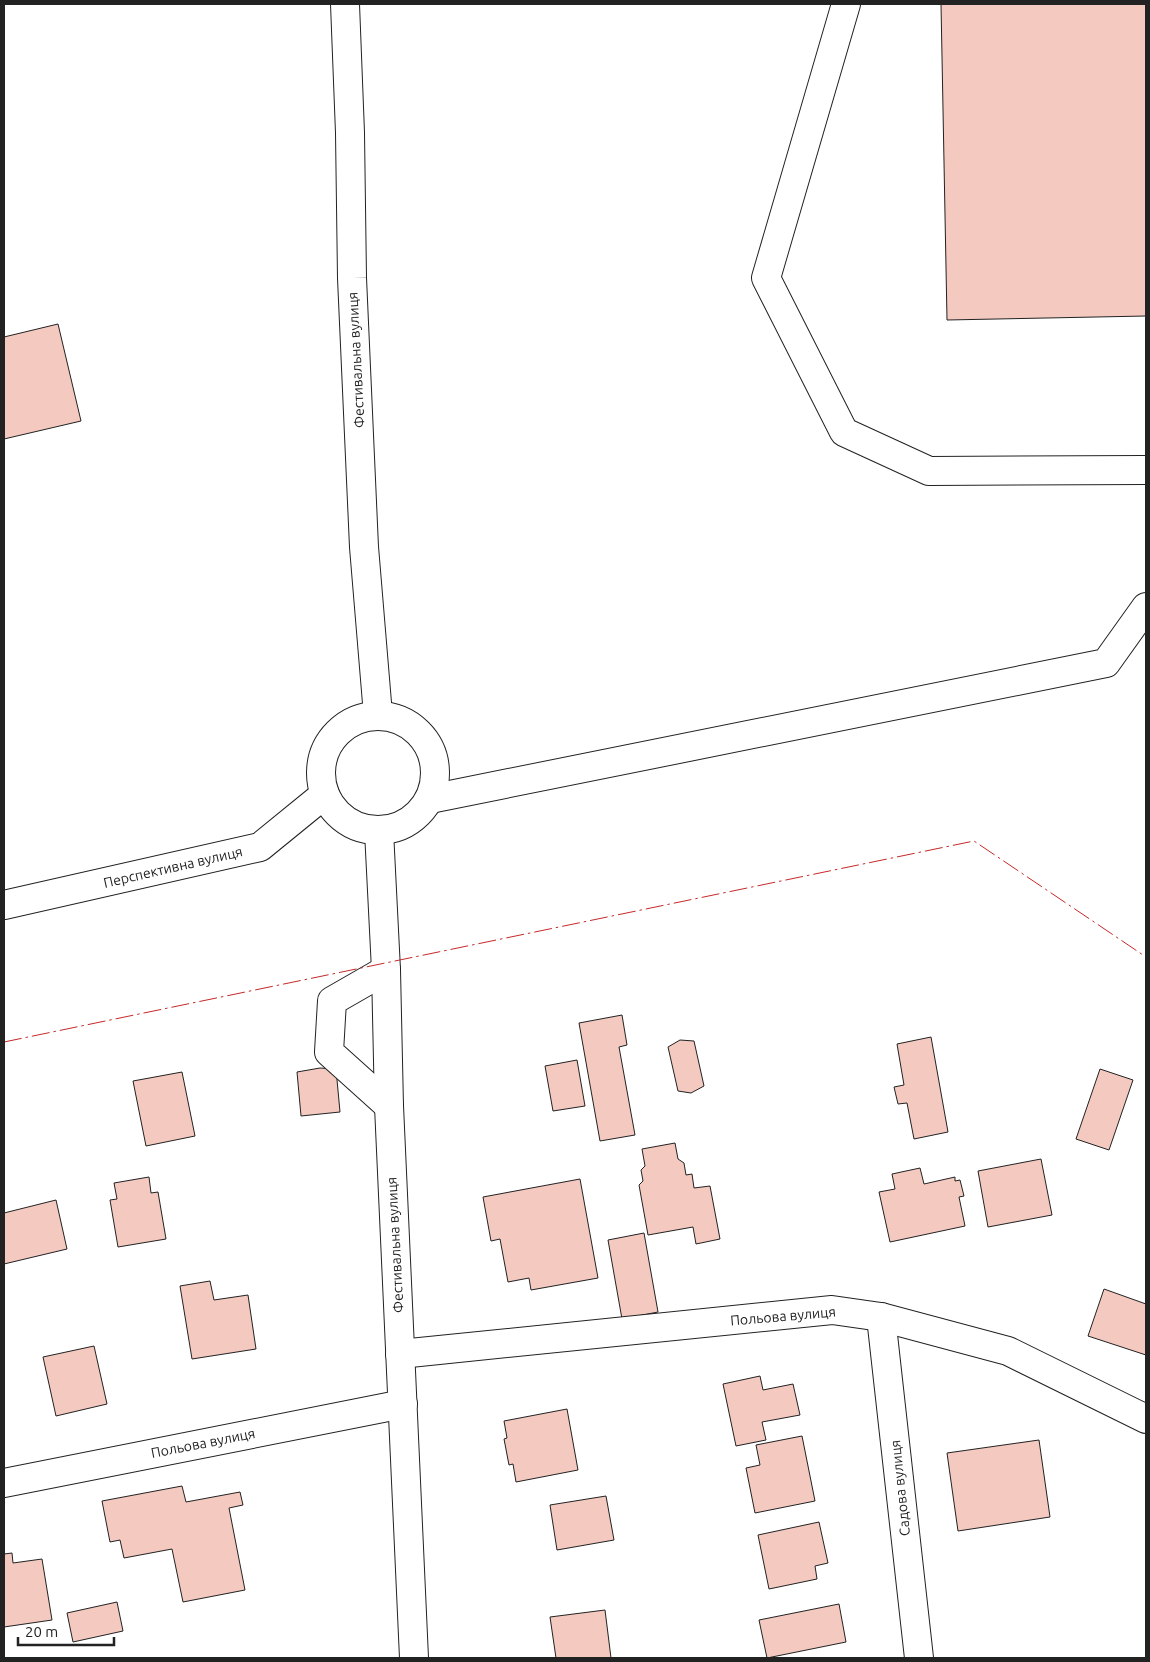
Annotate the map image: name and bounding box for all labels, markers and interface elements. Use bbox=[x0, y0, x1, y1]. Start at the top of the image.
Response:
street label: Фестивальна вулиця bbox=[344, 292, 368, 428]
street label: Перспективна вулиця bbox=[102, 843, 244, 891]
street label: Фестивальна вулиця bbox=[383, 1177, 407, 1313]
street label: Польова вулиця bbox=[730, 1303, 836, 1329]
street label: Польова вулиця bbox=[149, 1425, 257, 1461]
street label: Садова вулиця bbox=[887, 1439, 913, 1537]
scale bar bbox=[18, 1614, 114, 1646]
text: 20 m bbox=[25, 1623, 58, 1640]

